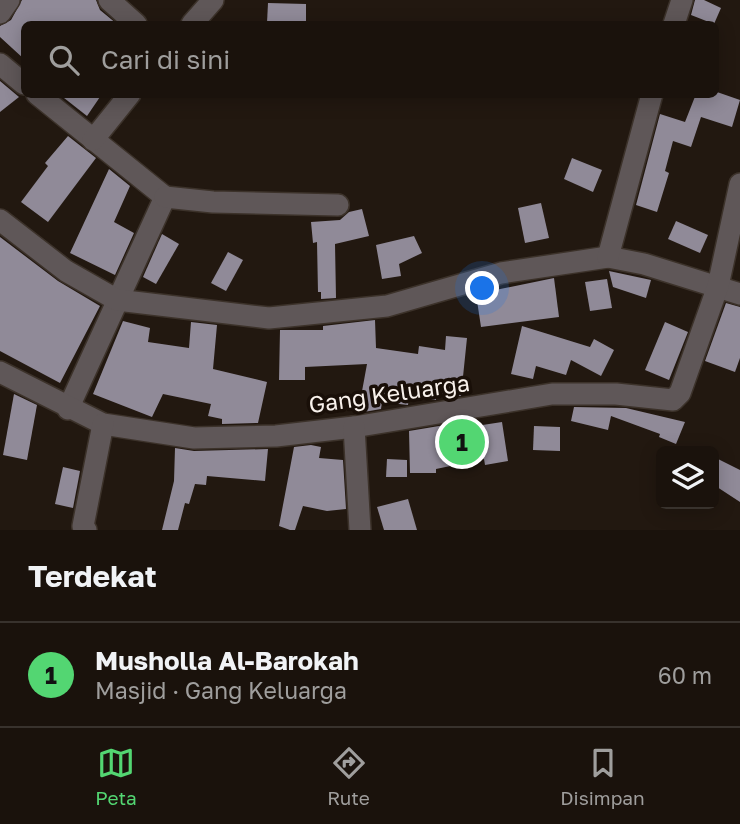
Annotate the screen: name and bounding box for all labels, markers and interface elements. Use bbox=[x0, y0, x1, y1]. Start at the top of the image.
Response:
search box bbox=[21, 21, 719, 98]
icon: search bbox=[45, 41, 83, 79]
text: Cari di sini bbox=[101, 44, 230, 75]
your location bbox=[465, 271, 499, 305]
street label: Gang Keluarga bbox=[307, 368, 471, 418]
pin: 1 bbox=[439, 416, 485, 468]
map controls bbox=[656, 446, 719, 509]
button: layers bbox=[656, 446, 719, 509]
text: Terdekat bbox=[28, 558, 157, 594]
text: Musholla Al-Barokah bbox=[95, 645, 359, 676]
text: 1 bbox=[45, 661, 57, 689]
text: 60 m bbox=[658, 661, 712, 689]
text: Masjid · Gang Keluarga bbox=[95, 676, 347, 704]
tab: Peta bbox=[95, 744, 137, 809]
tab: Rute bbox=[327, 744, 370, 809]
tab: Disimpan bbox=[560, 744, 645, 809]

